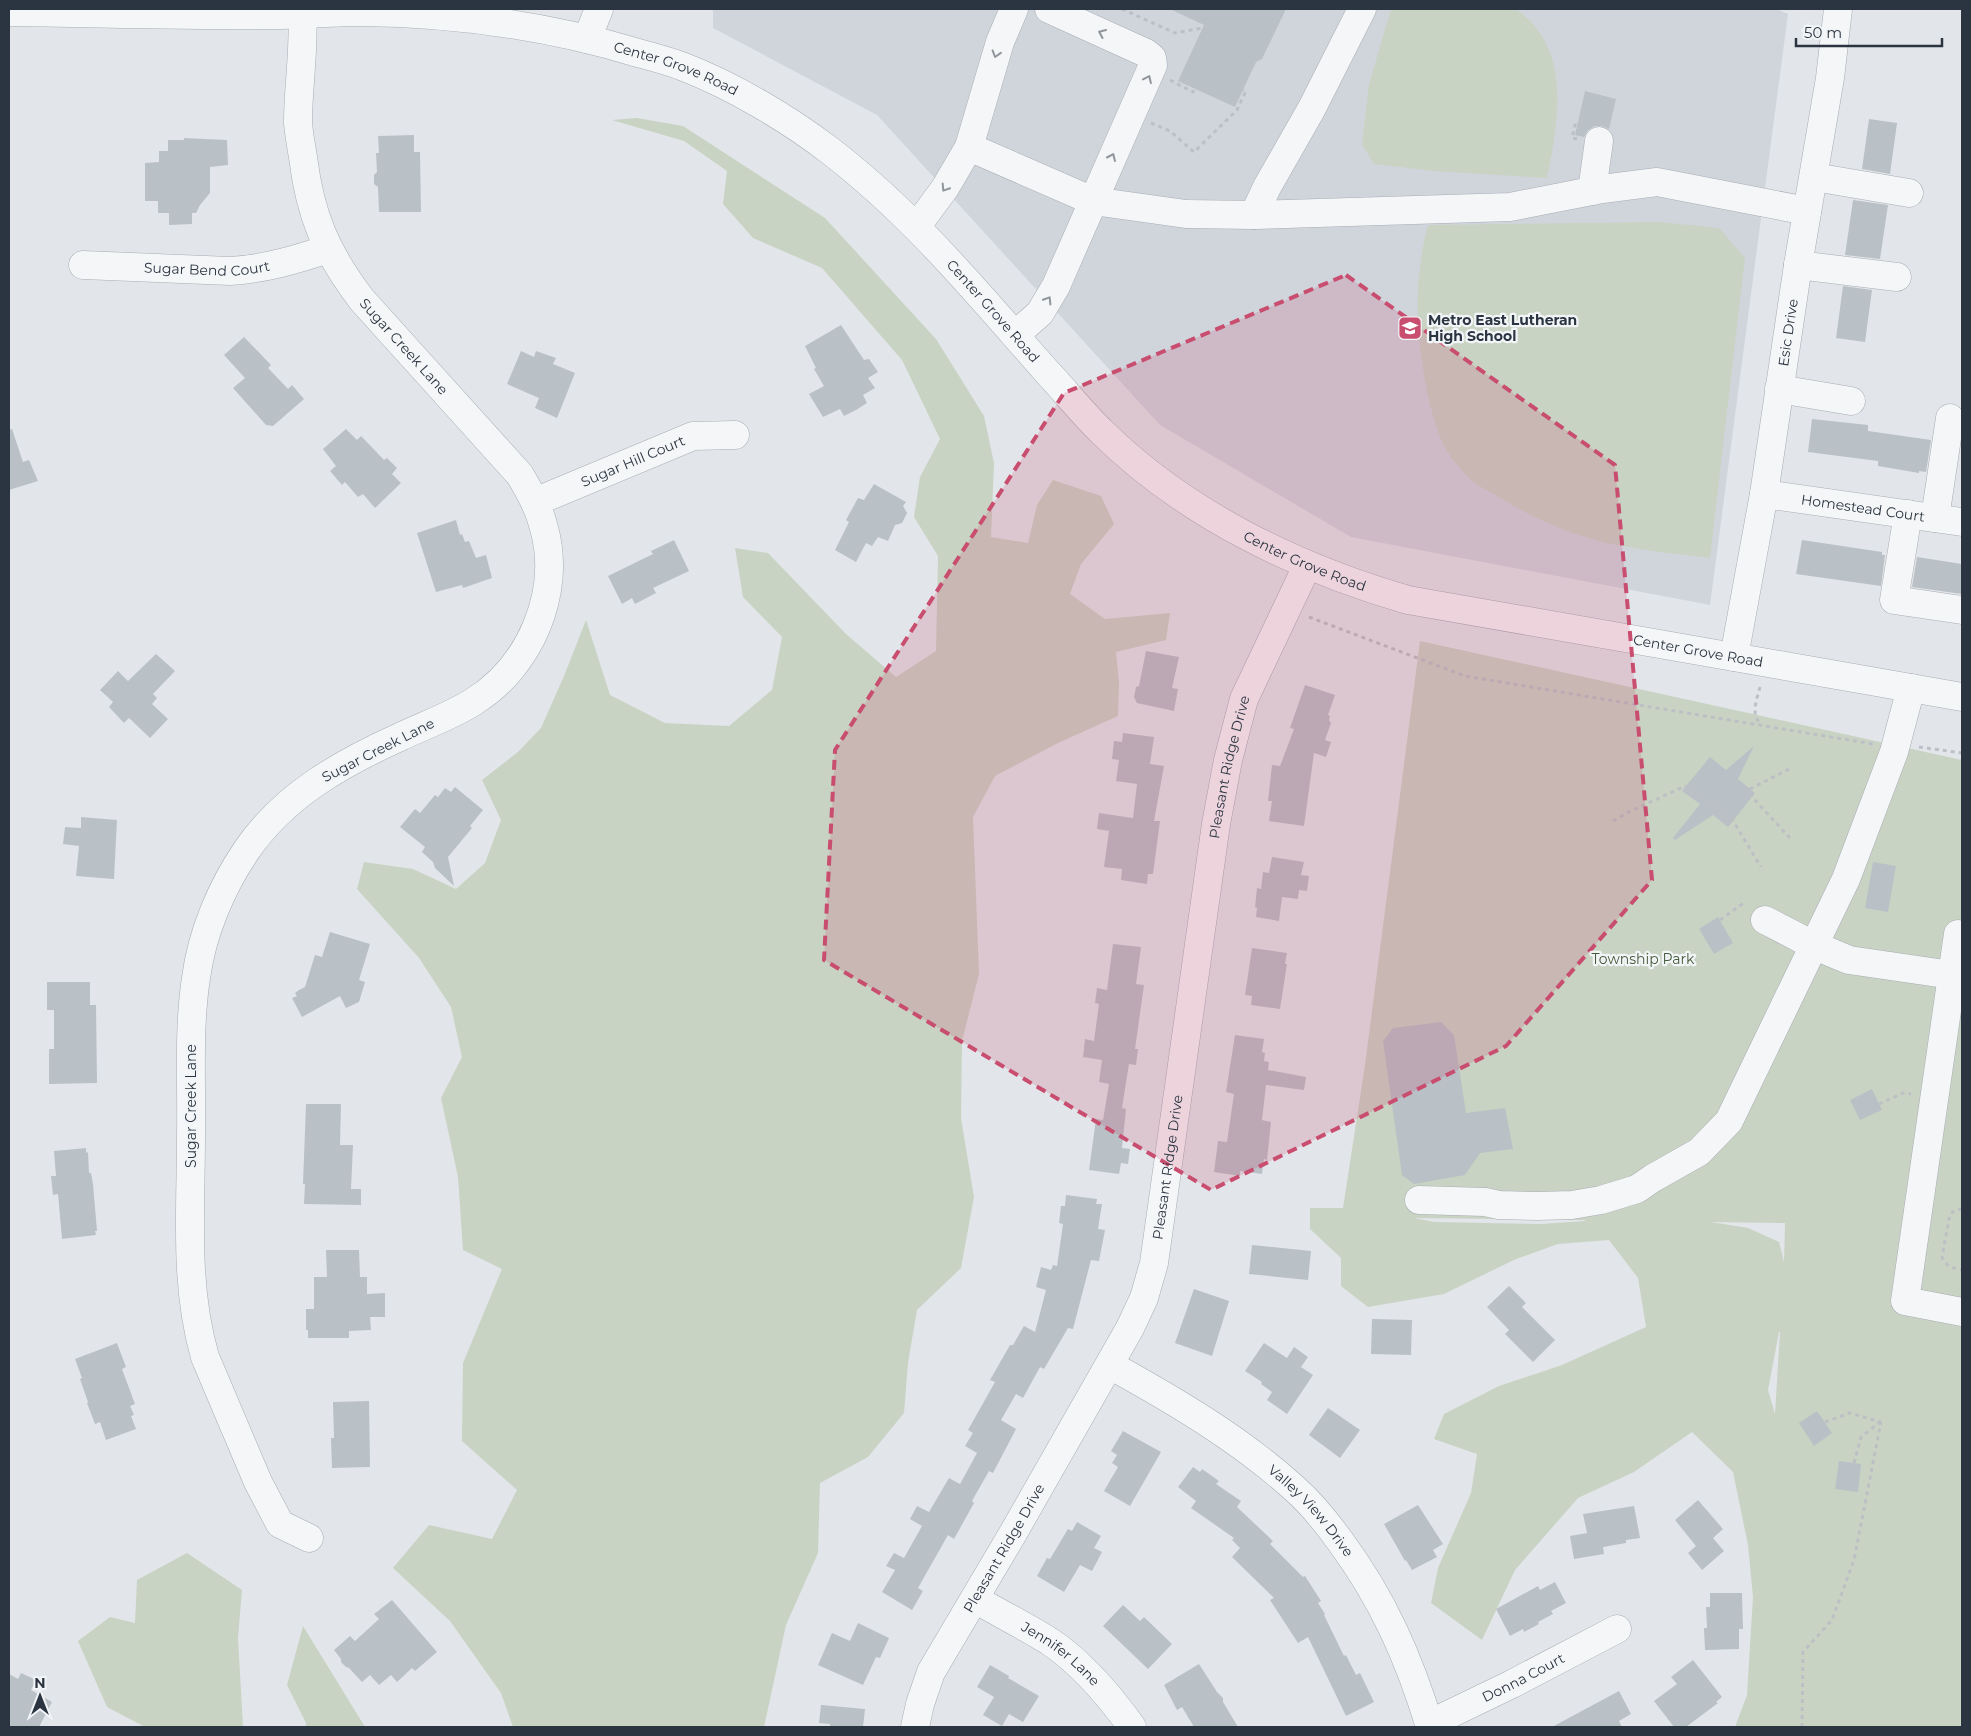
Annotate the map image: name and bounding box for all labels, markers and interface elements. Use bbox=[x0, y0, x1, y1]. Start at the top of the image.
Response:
scale bar bbox=[1796, 15, 1942, 47]
text: 50 m bbox=[1804, 23, 1842, 42]
one-way arrow bbox=[1098, 28, 1107, 39]
street label: Center Grove Road bbox=[612, 37, 741, 100]
one-way arrow bbox=[992, 49, 1002, 58]
one-way arrow bbox=[1142, 75, 1152, 84]
one-way arrow bbox=[1106, 153, 1117, 162]
one-way arrow bbox=[942, 182, 951, 191]
street label: Center Grove Road bbox=[943, 256, 1044, 366]
street label: Sugar Bend Court bbox=[143, 257, 272, 280]
street label: Sugar Creek Lane bbox=[356, 294, 452, 399]
one-way arrow bbox=[1042, 297, 1051, 306]
street label: Esic Drive bbox=[1774, 297, 1802, 368]
place label: Metro East Lutheran High School bbox=[1428, 311, 1577, 345]
school or university icon: Metro East Lutheran High School bbox=[1397, 315, 1423, 341]
street label: Sugar Hill Court bbox=[578, 431, 688, 491]
street label: Homestead Court bbox=[1800, 490, 1926, 526]
street label: Center Grove Road bbox=[1240, 527, 1368, 595]
street label: Center Grove Road bbox=[1632, 631, 1765, 671]
street label: Pleasant Ridge Drive bbox=[1205, 694, 1254, 840]
street label: Sugar Creek Lane bbox=[319, 714, 437, 786]
park label: Township Park bbox=[1592, 950, 1695, 968]
street label: Sugar Creek Lane bbox=[182, 1044, 200, 1168]
street label: Pleasant Ridge Drive bbox=[1148, 1094, 1187, 1241]
street label: Valley View Drive bbox=[1265, 1461, 1358, 1560]
street label: Pleasant Ridge Drive bbox=[959, 1481, 1048, 1616]
street label: Jennifer Lane bbox=[1017, 1617, 1104, 1690]
street label: Donna Court bbox=[1479, 1649, 1568, 1706]
north arrow bbox=[15, 1671, 65, 1721]
text: N bbox=[34, 1674, 46, 1692]

